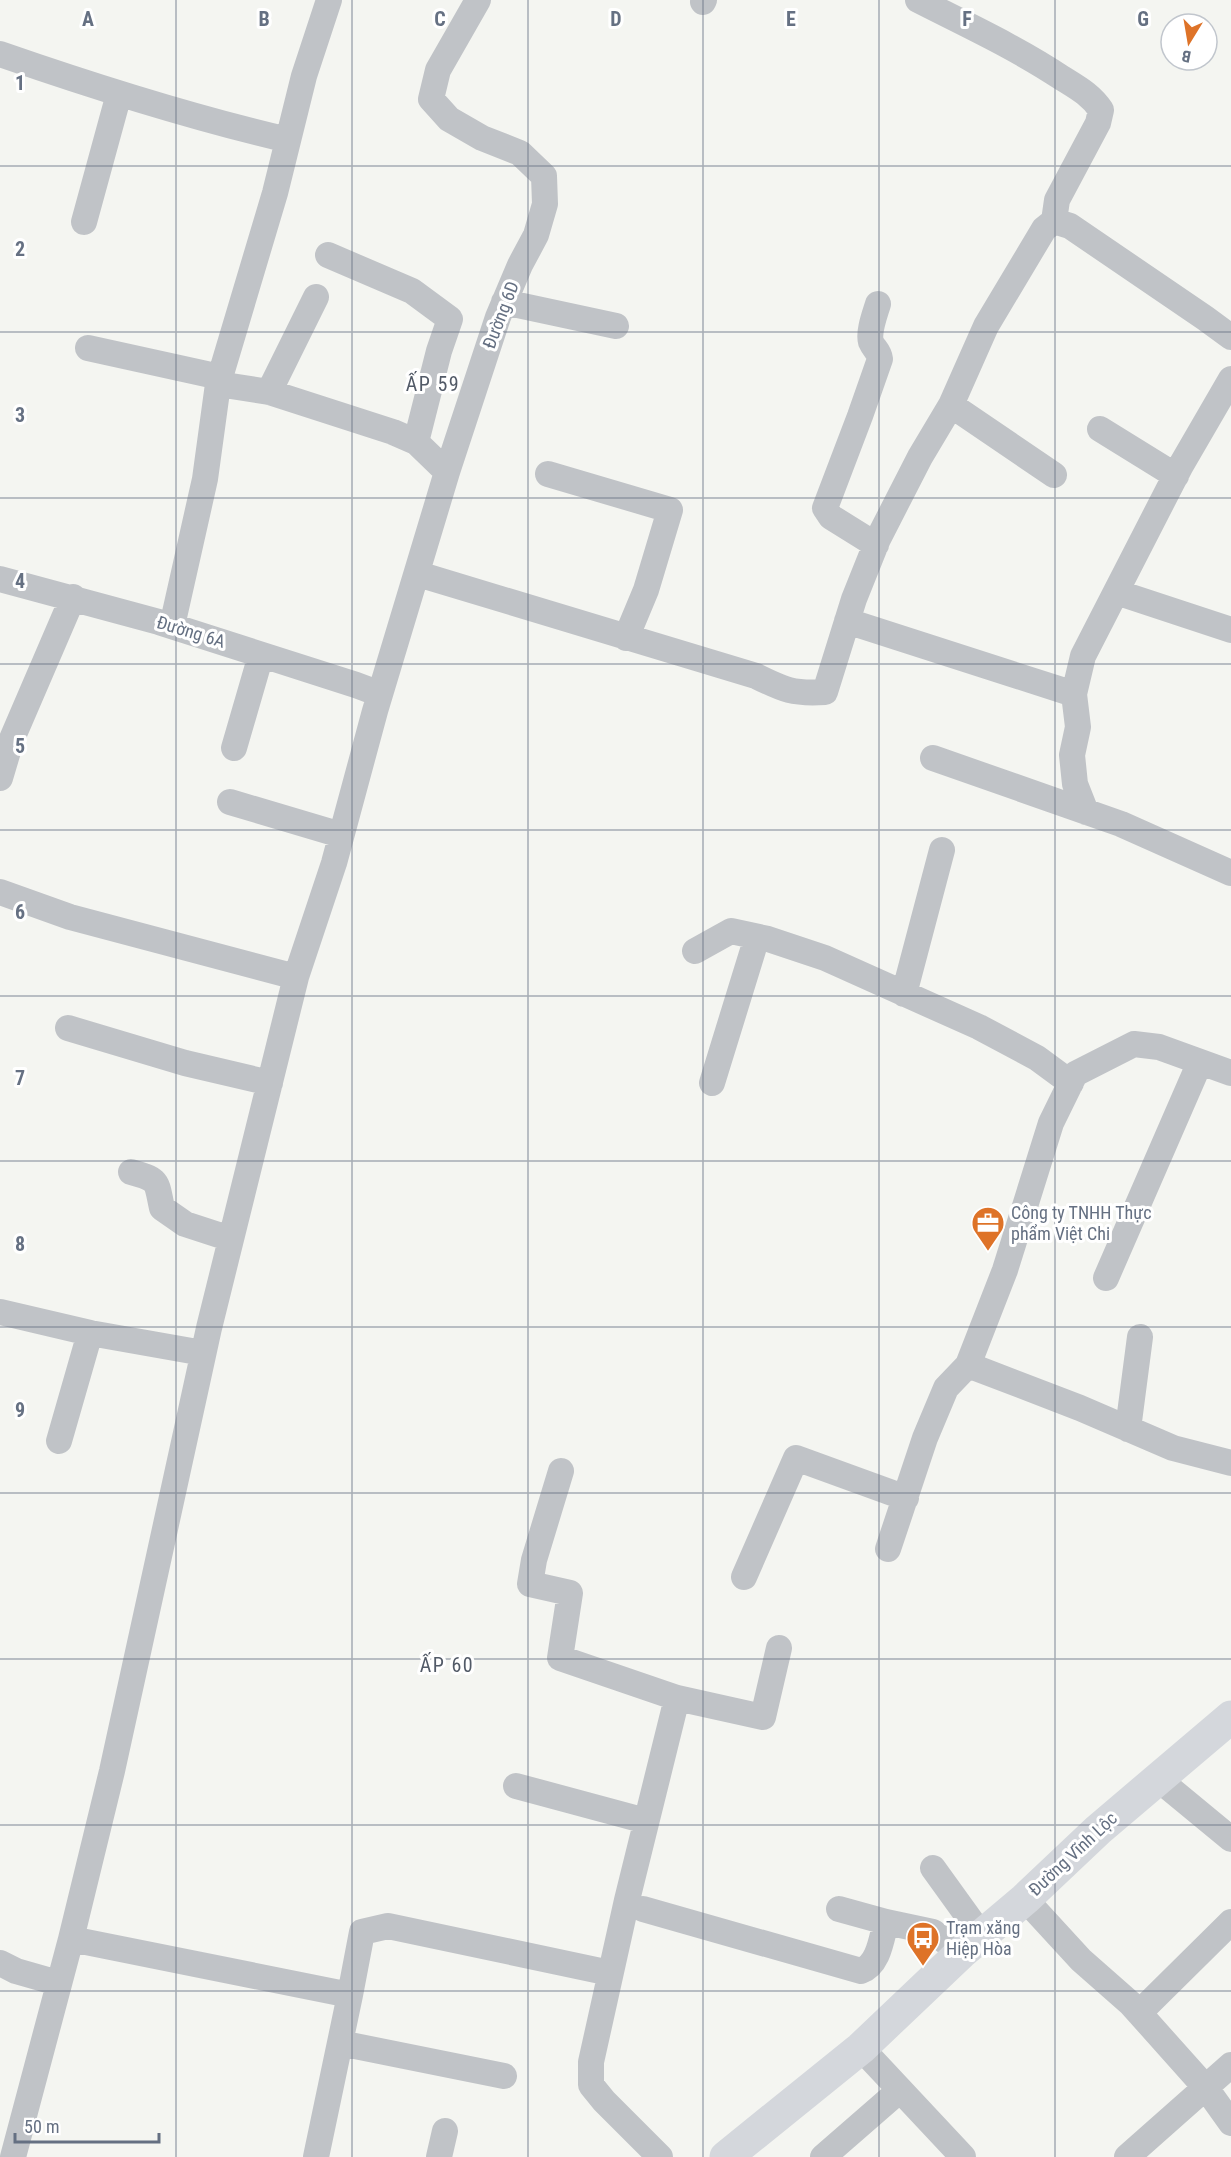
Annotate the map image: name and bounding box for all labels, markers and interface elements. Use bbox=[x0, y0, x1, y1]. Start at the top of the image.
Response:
text: A bbox=[82, 7, 94, 31]
text: B bbox=[258, 7, 270, 31]
text: C bbox=[434, 7, 446, 31]
text: D bbox=[610, 7, 622, 31]
text: E bbox=[786, 7, 796, 31]
text: F bbox=[962, 7, 972, 31]
text: G bbox=[1137, 7, 1149, 31]
north arrow bbox=[1159, 12, 1219, 72]
text: B bbox=[1180, 46, 1192, 66]
text: 1 bbox=[15, 71, 25, 95]
text: 2 bbox=[15, 237, 25, 261]
street label: Đường 6D bbox=[478, 278, 523, 351]
district label: ẤP 59 bbox=[406, 371, 460, 396]
text: 3 bbox=[15, 403, 25, 427]
text: 4 bbox=[15, 569, 25, 593]
street label: Đường 6A bbox=[154, 611, 229, 652]
text: 5 bbox=[15, 734, 25, 758]
text: 6 bbox=[15, 900, 25, 924]
text: 7 bbox=[15, 1066, 25, 1090]
place label: Công ty TNHH Thực phẩm Việt Chi bbox=[1011, 1202, 1151, 1244]
office icon: Công ty TNHH Thực phẩm Việt Chi bbox=[970, 1205, 1006, 1252]
text: 8 bbox=[15, 1232, 25, 1256]
text: 9 bbox=[15, 1398, 25, 1422]
district label: ẤP 60 bbox=[420, 1652, 474, 1677]
street label: Đường Vĩnh Lộc bbox=[1024, 1807, 1121, 1900]
place label: Trạm xăng Hiệp Hòa bbox=[946, 1917, 1020, 1959]
bus stop icon: Trạm xăng Hiệp Hòa bbox=[905, 1920, 941, 1967]
scale bar bbox=[15, 2106, 159, 2144]
text: 50 m bbox=[24, 2116, 59, 2137]

